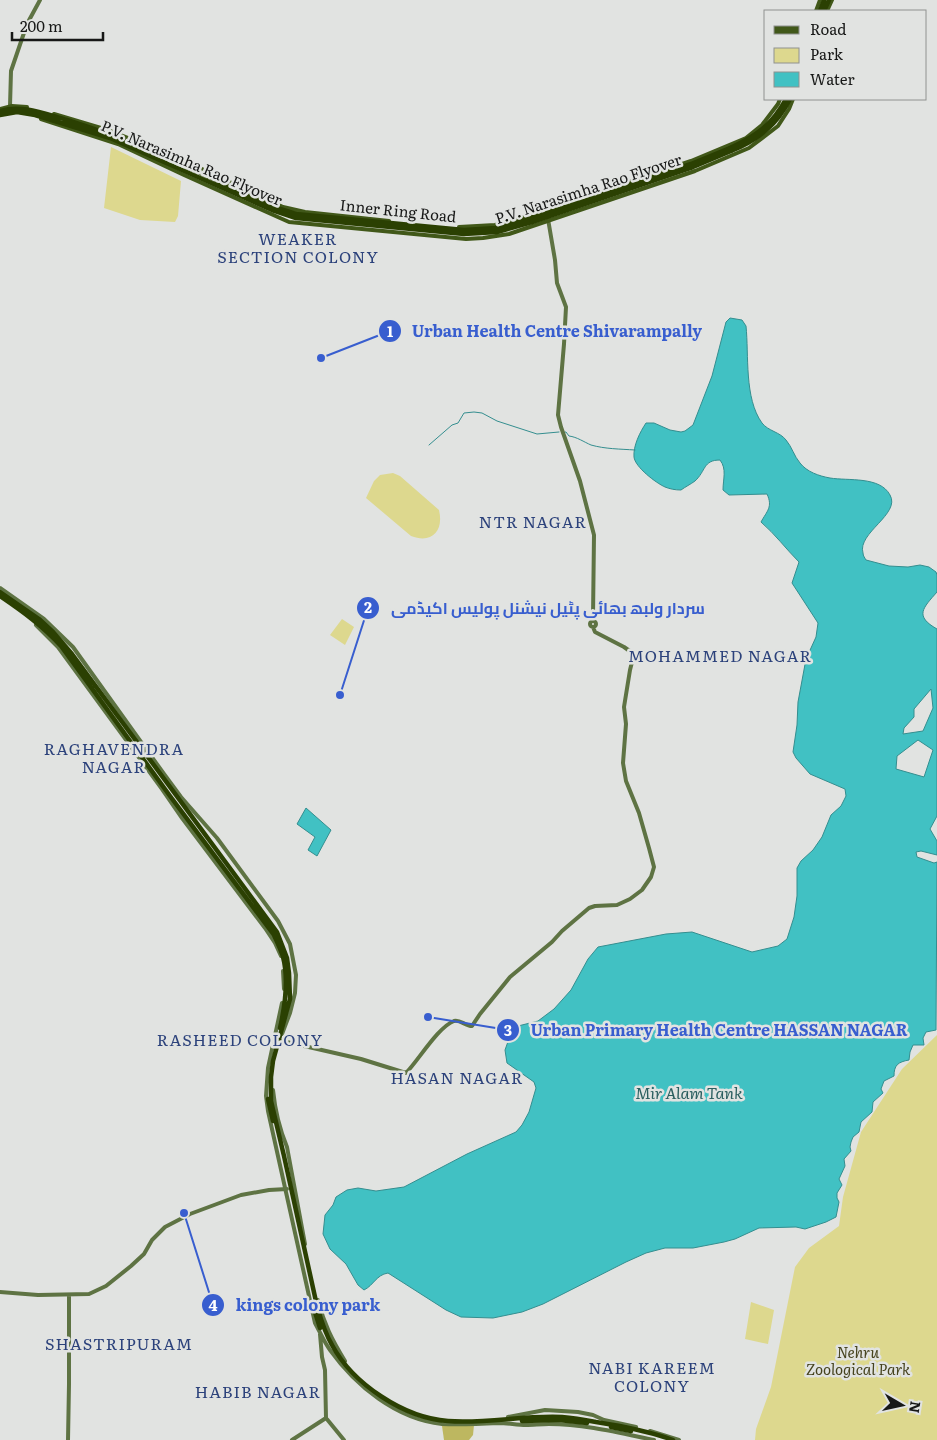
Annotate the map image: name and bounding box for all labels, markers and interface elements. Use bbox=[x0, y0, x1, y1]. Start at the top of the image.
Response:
scale bar bbox=[12, 10, 104, 42]
legend bbox=[764, 10, 927, 100]
text: 200 m bbox=[20, 14, 63, 37]
text: Road bbox=[810, 17, 846, 40]
text: Park bbox=[810, 42, 844, 65]
text: Water bbox=[810, 67, 855, 90]
street label: P.V. Narasimha Rao Flyover bbox=[98, 113, 286, 211]
street label: P.V. Narasimha Rao Flyover bbox=[492, 147, 684, 229]
street label: Inner Ring Road bbox=[339, 192, 457, 228]
district label: WEAKER SECTION COLONY bbox=[217, 226, 379, 268]
callout: Urban Health Centre Shivarampally bbox=[377, 316, 712, 347]
text: Urban Health Centre Shivarampally bbox=[412, 318, 702, 342]
text: 1 bbox=[387, 319, 393, 342]
district label: NTR NAGAR bbox=[479, 509, 587, 533]
callout: سردار ولبھ بھائی پٹیل نیشنل پولیس اکیڈمی bbox=[356, 593, 715, 624]
text: 2 bbox=[364, 595, 372, 618]
text: سردار ولبھ بھائی پٹیل نیشنل پولیس اکیڈمی bbox=[391, 595, 705, 620]
district label: MOHAMMED NAGAR bbox=[628, 643, 812, 667]
district label: RAGHAVENDRA NAGAR bbox=[44, 736, 184, 778]
callout: Urban Primary Health Centre HASSAN NAGAR bbox=[495, 1015, 918, 1046]
text: Urban Primary Health Centre HASSAN NAGAR bbox=[530, 1017, 908, 1041]
text: 3 bbox=[504, 1018, 512, 1041]
district label: RASHEED COLONY bbox=[157, 1027, 323, 1051]
district label: HASAN NAGAR bbox=[390, 1065, 524, 1089]
water label: Mir Alam Tank bbox=[635, 1080, 743, 1104]
callout: kings colony park bbox=[200, 1290, 390, 1321]
text: kings colony park bbox=[236, 1292, 380, 1316]
text: 4 bbox=[208, 1293, 218, 1316]
district label: SHASTRIPURAM bbox=[45, 1331, 193, 1355]
park label: Nehru Zoological Park bbox=[806, 1340, 911, 1380]
district label: NABI KAREEM COLONY bbox=[588, 1355, 716, 1397]
district label: HABIB NAGAR bbox=[195, 1379, 321, 1403]
north arrow bbox=[877, 1380, 927, 1430]
text: N bbox=[905, 1400, 927, 1415]

